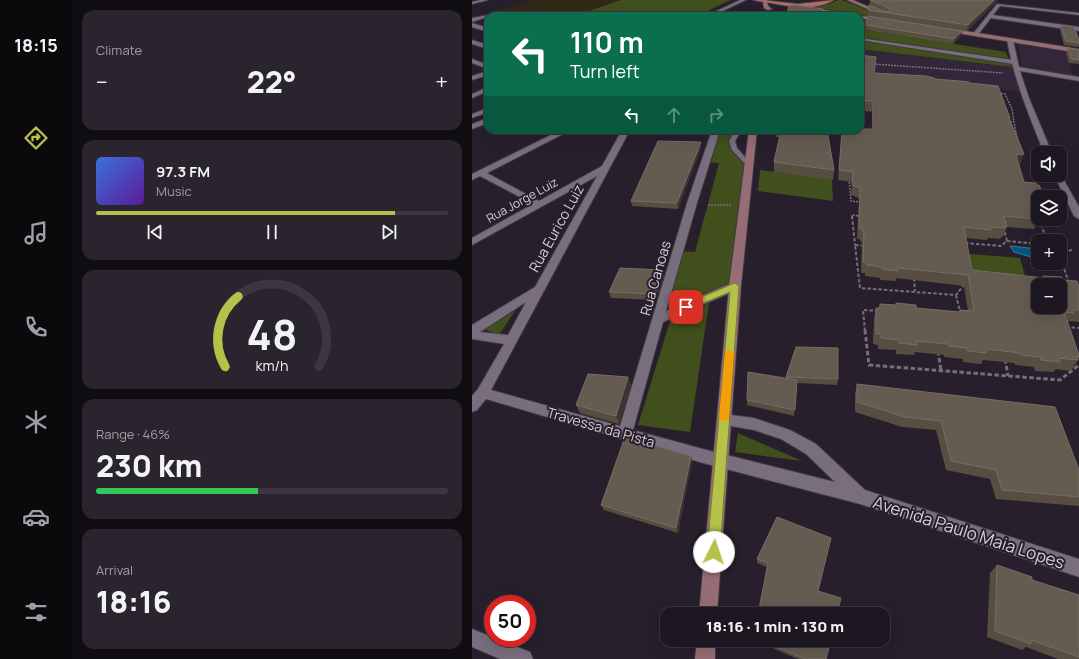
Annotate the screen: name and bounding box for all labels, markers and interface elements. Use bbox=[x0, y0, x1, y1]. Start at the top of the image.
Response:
text: 110 m bbox=[570, 23, 644, 61]
icon: left bbox=[504, 28, 556, 80]
text: 18:15 bbox=[14, 33, 58, 57]
text: Climate bbox=[96, 41, 142, 59]
text: Turn left bbox=[570, 59, 640, 83]
text: 22° bbox=[247, 61, 296, 102]
text: − bbox=[96, 67, 108, 97]
text: + bbox=[435, 67, 448, 97]
icon: left bbox=[621, 104, 643, 126]
icon: ahead bbox=[663, 104, 685, 126]
icon: right bbox=[705, 104, 727, 126]
icon: directions bbox=[22, 124, 50, 152]
map controls bbox=[1031, 146, 1067, 314]
button: sound bbox=[1031, 146, 1067, 182]
text: 97.3 FM bbox=[156, 161, 210, 182]
street label: Rua Jorge Luiz bbox=[483, 173, 561, 227]
street label: Rua Eurico Luiz bbox=[524, 181, 588, 275]
text: Music bbox=[156, 182, 192, 200]
button: layers bbox=[1031, 190, 1067, 226]
icon: music bbox=[22, 219, 50, 247]
icon: previous bbox=[144, 221, 166, 243]
icon: pause bbox=[261, 221, 283, 243]
icon: next bbox=[378, 221, 400, 243]
button: + bbox=[1031, 234, 1067, 270]
street label: Rua Canoas bbox=[635, 238, 675, 318]
button: − bbox=[1031, 278, 1067, 314]
pin bbox=[669, 290, 703, 324]
icon: arrive bbox=[675, 296, 697, 318]
text: 48 bbox=[247, 306, 297, 362]
icon: phone bbox=[22, 313, 50, 341]
text: km/h bbox=[255, 356, 289, 375]
street label: Travessa da Pista bbox=[545, 402, 657, 452]
icon: climate bbox=[22, 408, 50, 436]
text: Range · 46% bbox=[96, 425, 170, 443]
text: 230 km bbox=[96, 445, 202, 486]
street label: Avenida Paulo Maia Lopes bbox=[870, 490, 1068, 574]
icon: car bbox=[22, 503, 50, 531]
position arrow bbox=[693, 531, 735, 573]
text: Arrival bbox=[96, 561, 133, 579]
text: 18:16 bbox=[96, 581, 171, 622]
speed limit sign: 50 bbox=[484, 595, 536, 647]
icon: filters bbox=[22, 598, 50, 626]
text: 18:16 · 1 min · 130 m bbox=[706, 616, 844, 637]

